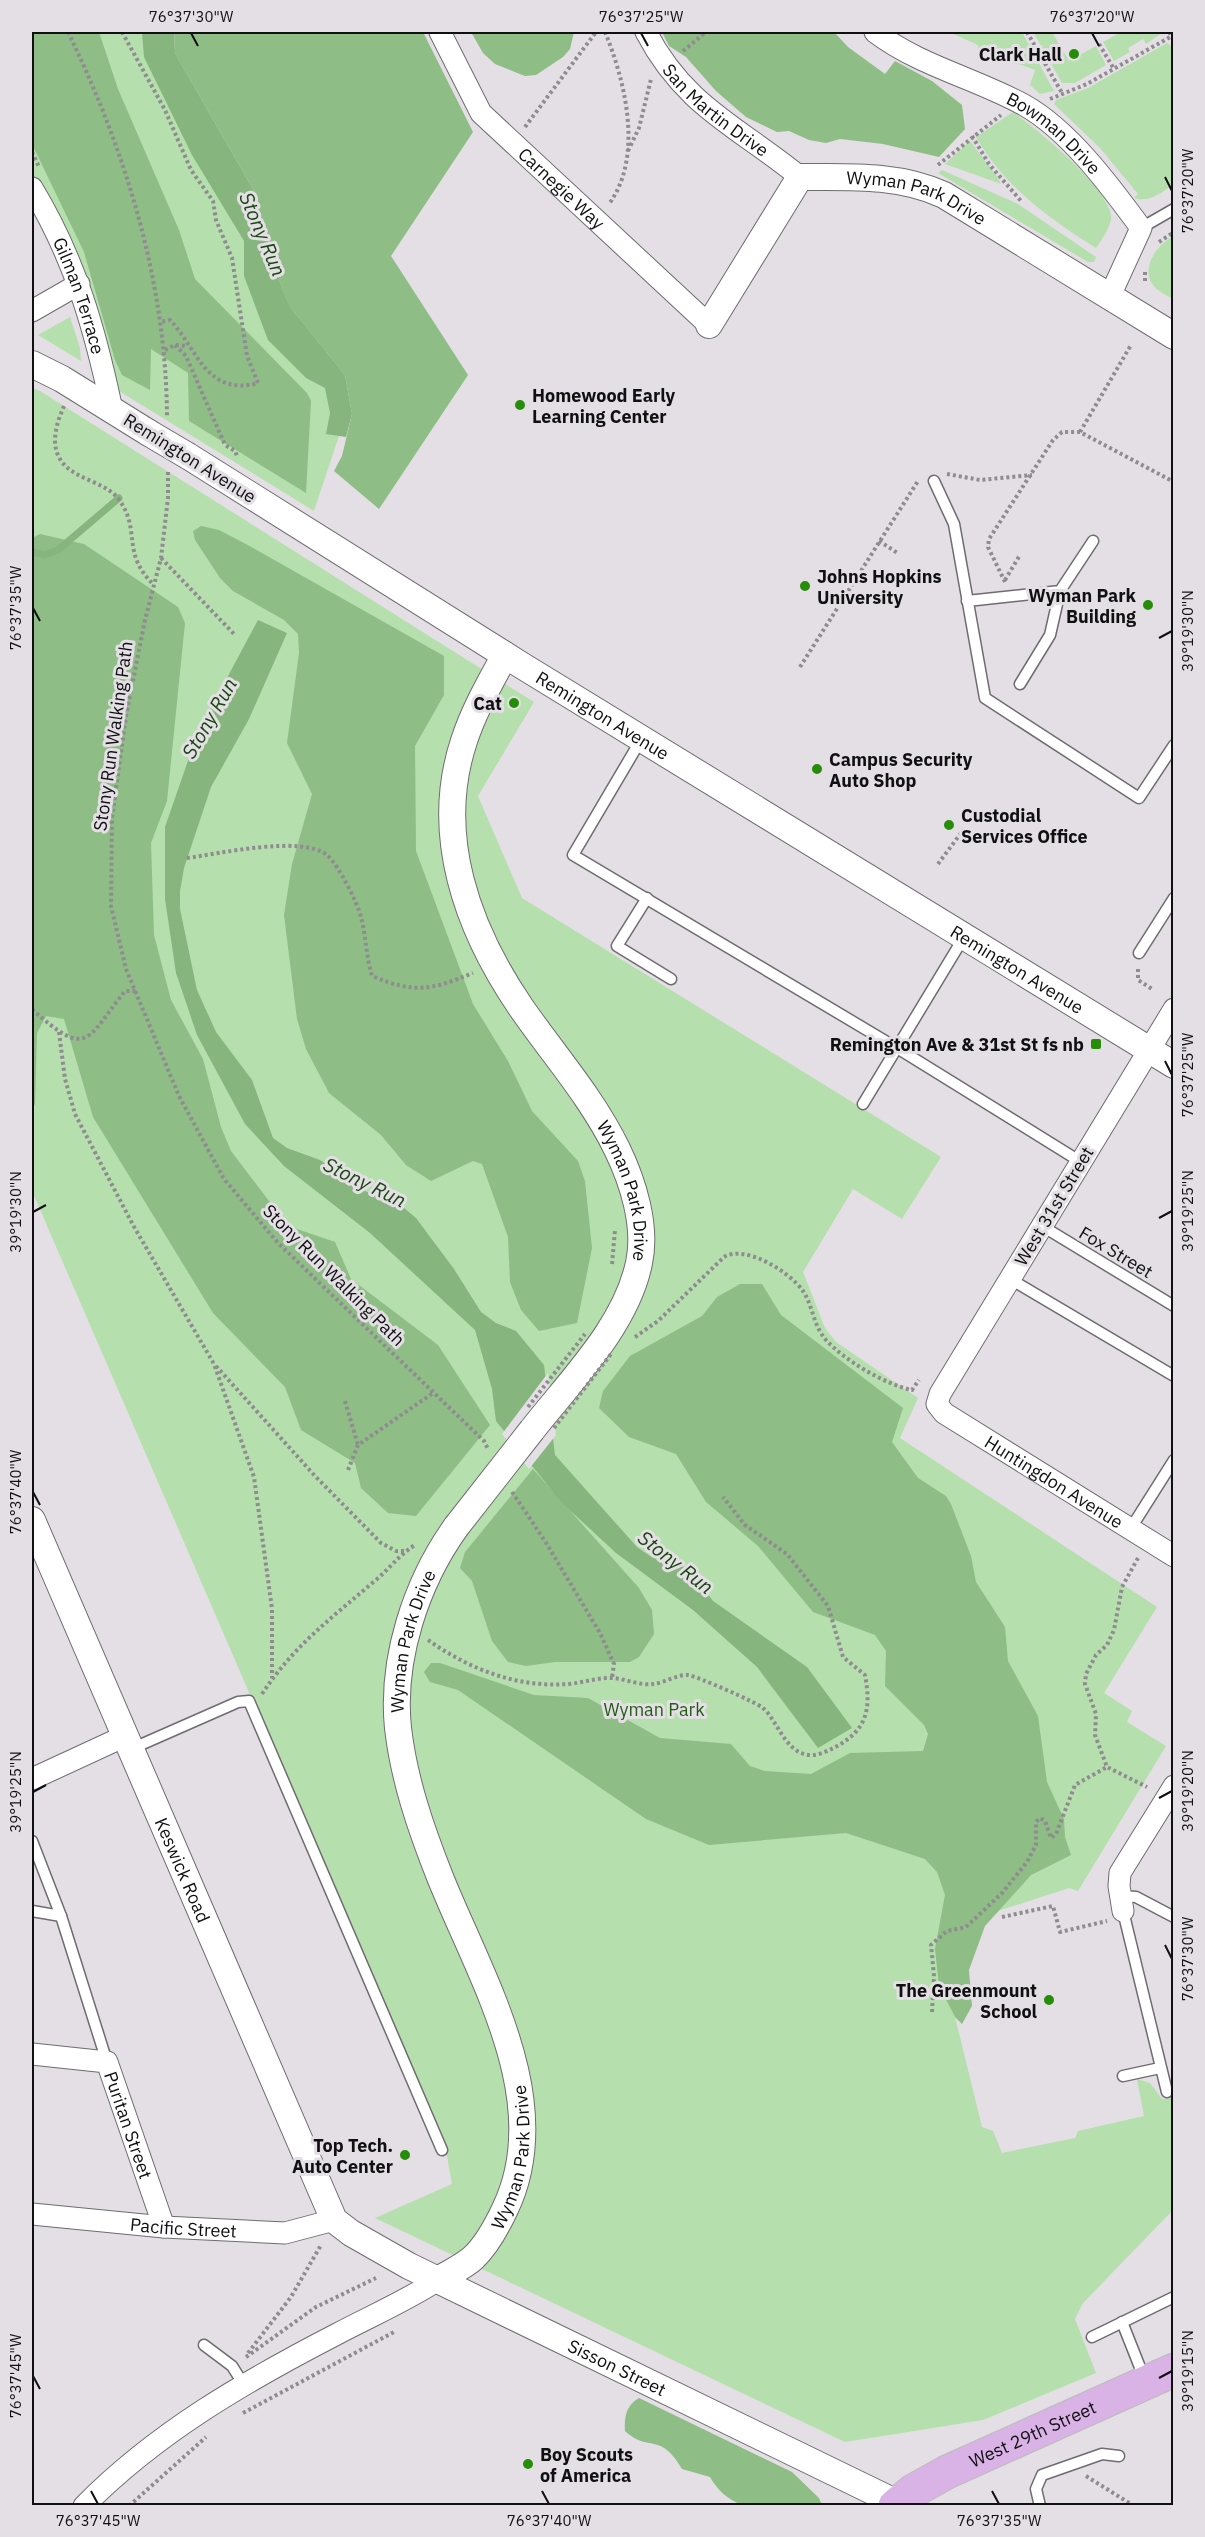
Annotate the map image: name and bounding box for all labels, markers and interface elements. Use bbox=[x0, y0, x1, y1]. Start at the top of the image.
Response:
text: 76°37'30"W bbox=[149, 7, 234, 26]
text: 76°37'25"W bbox=[599, 7, 684, 26]
text: 76°37'20"W bbox=[1050, 7, 1135, 26]
place label: Clark Hall bbox=[979, 43, 1063, 66]
marker: Clark Hall bbox=[1067, 47, 1081, 61]
street label: San Martin Drive bbox=[658, 59, 774, 161]
street label: Bowman Drive bbox=[1003, 86, 1106, 179]
street label: Carnegie Way bbox=[514, 142, 610, 234]
text: 76°37'20"W bbox=[1178, 148, 1197, 233]
street label: Wyman Park Drive bbox=[846, 165, 991, 230]
water label: Stony Run bbox=[233, 188, 293, 280]
street label: Gilman Terrace bbox=[48, 233, 110, 356]
place label: Homewood Early Learning Center bbox=[532, 384, 676, 428]
marker: Homewood Early Learning Center bbox=[513, 398, 527, 412]
street label: Remington Avenue bbox=[119, 408, 261, 508]
text: 76°37'35"W bbox=[6, 565, 25, 650]
place label: Johns Hopkins University bbox=[817, 565, 941, 609]
marker: Johns Hopkins University bbox=[798, 579, 812, 593]
place label: Wyman Park Building bbox=[1028, 584, 1137, 628]
text: 39°19'30"N bbox=[1178, 590, 1197, 672]
marker: Wyman Park Building bbox=[1141, 598, 1155, 612]
street label: Stony Run Walking Path bbox=[88, 640, 138, 832]
street label: Remington Avenue bbox=[532, 666, 674, 765]
water label: Stony Run bbox=[175, 673, 243, 763]
place label: Cat bbox=[473, 692, 502, 715]
marker: Cat bbox=[507, 696, 521, 710]
place label: Campus Security Auto Shop bbox=[829, 748, 973, 792]
marker: Campus Security Auto Shop bbox=[810, 762, 824, 776]
place label: Custodial Services Office bbox=[961, 804, 1088, 848]
marker: Custodial Services Office bbox=[942, 818, 956, 832]
street label: Remington Avenue bbox=[946, 919, 1088, 1019]
text: 76°37'25"W bbox=[1178, 1032, 1197, 1117]
place label: Remington Ave & 31st St fs nb bbox=[830, 1033, 1084, 1056]
marker: Remington Ave & 31st St fs nb bbox=[1089, 1037, 1103, 1051]
street label: Wyman Park Drive bbox=[592, 1116, 653, 1263]
street label: West 31st Street bbox=[1009, 1142, 1099, 1270]
water label: Stony Run bbox=[319, 1150, 411, 1214]
text: 39°19'25"N bbox=[1178, 1170, 1197, 1252]
text: 39°19'30"N bbox=[6, 1171, 25, 1253]
street label: Stony Run Walking Path bbox=[258, 1199, 410, 1351]
street label: Fox Street bbox=[1075, 1221, 1157, 1283]
street label: Huntingdon Avenue bbox=[981, 1430, 1128, 1533]
text: 76°37'40"W bbox=[6, 1449, 25, 1534]
water label: Stony Run bbox=[633, 1524, 719, 1600]
street label: Wyman Park Drive bbox=[385, 1565, 440, 1713]
park label: Wyman Park bbox=[603, 1698, 705, 1721]
text: 39°19'20"N bbox=[1178, 1750, 1197, 1832]
text: 39°19'25"N bbox=[6, 1751, 25, 1833]
street label: Keswick Road bbox=[150, 1814, 216, 1926]
text: 76°37'30"W bbox=[1178, 1916, 1197, 2001]
place label: The Greenmount School bbox=[896, 1979, 1038, 2023]
marker: The Greenmount School bbox=[1042, 1993, 1056, 2007]
street label: Puritan Street bbox=[100, 2068, 158, 2182]
street label: Wyman Park Drive bbox=[485, 2083, 534, 2233]
place label: Top Tech. Auto Center bbox=[292, 2134, 393, 2178]
marker: Top Tech. Auto Center bbox=[398, 2148, 412, 2162]
street label: Pacific Street bbox=[129, 2212, 237, 2242]
text: 39°19'15"N bbox=[1178, 2330, 1197, 2412]
text: 76°37'45"W bbox=[6, 2333, 25, 2418]
street label: Sisson Street bbox=[564, 2334, 670, 2401]
street label: West 29th Street bbox=[965, 2395, 1099, 2472]
place label: Boy Scouts of America bbox=[540, 2443, 633, 2487]
marker: Boy Scouts of America bbox=[521, 2457, 535, 2471]
text: 76°37'45"W bbox=[56, 2511, 141, 2530]
text: 76°37'40"W bbox=[507, 2511, 592, 2530]
text: 76°37'35"W bbox=[957, 2511, 1042, 2530]

